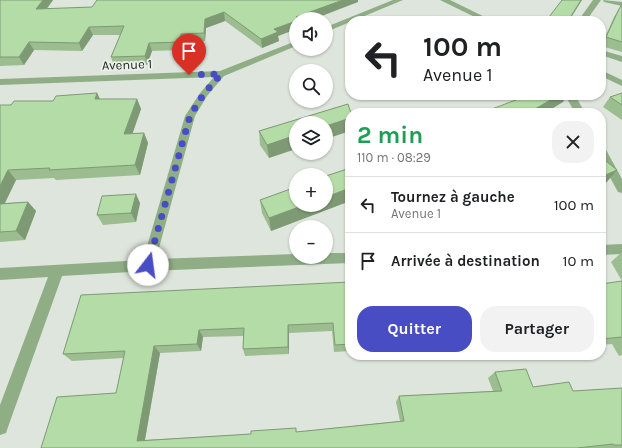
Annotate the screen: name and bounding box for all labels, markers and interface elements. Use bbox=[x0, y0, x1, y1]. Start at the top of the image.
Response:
map controls bbox=[289, 12, 333, 264]
button: sound bbox=[289, 12, 333, 56]
text: 100 m bbox=[423, 30, 502, 63]
icon: left bbox=[357, 32, 409, 84]
pin bbox=[172, 34, 206, 75]
icon: arrive bbox=[178, 40, 200, 62]
street label: Avenue 1 bbox=[102, 56, 152, 73]
button: search bbox=[289, 64, 333, 108]
text: Avenue 1 bbox=[423, 64, 492, 86]
button: layers bbox=[289, 116, 333, 160]
text: 2 min bbox=[357, 121, 423, 149]
button: close bbox=[552, 121, 594, 163]
text: 110 m · 08:29 bbox=[357, 150, 431, 165]
button: + bbox=[289, 168, 333, 212]
text: Tournez à gauche bbox=[391, 188, 515, 206]
icon: left bbox=[357, 194, 379, 216]
text: 100 m bbox=[554, 196, 594, 214]
text: Avenue 1 bbox=[391, 206, 441, 221]
button: − bbox=[289, 220, 333, 264]
position arrow bbox=[127, 244, 169, 286]
icon: arrive bbox=[357, 250, 379, 272]
text: Arrivée à destination bbox=[391, 252, 540, 270]
text: 10 m bbox=[563, 252, 594, 270]
button: Quitter bbox=[357, 306, 472, 352]
button: Partager bbox=[480, 306, 594, 352]

